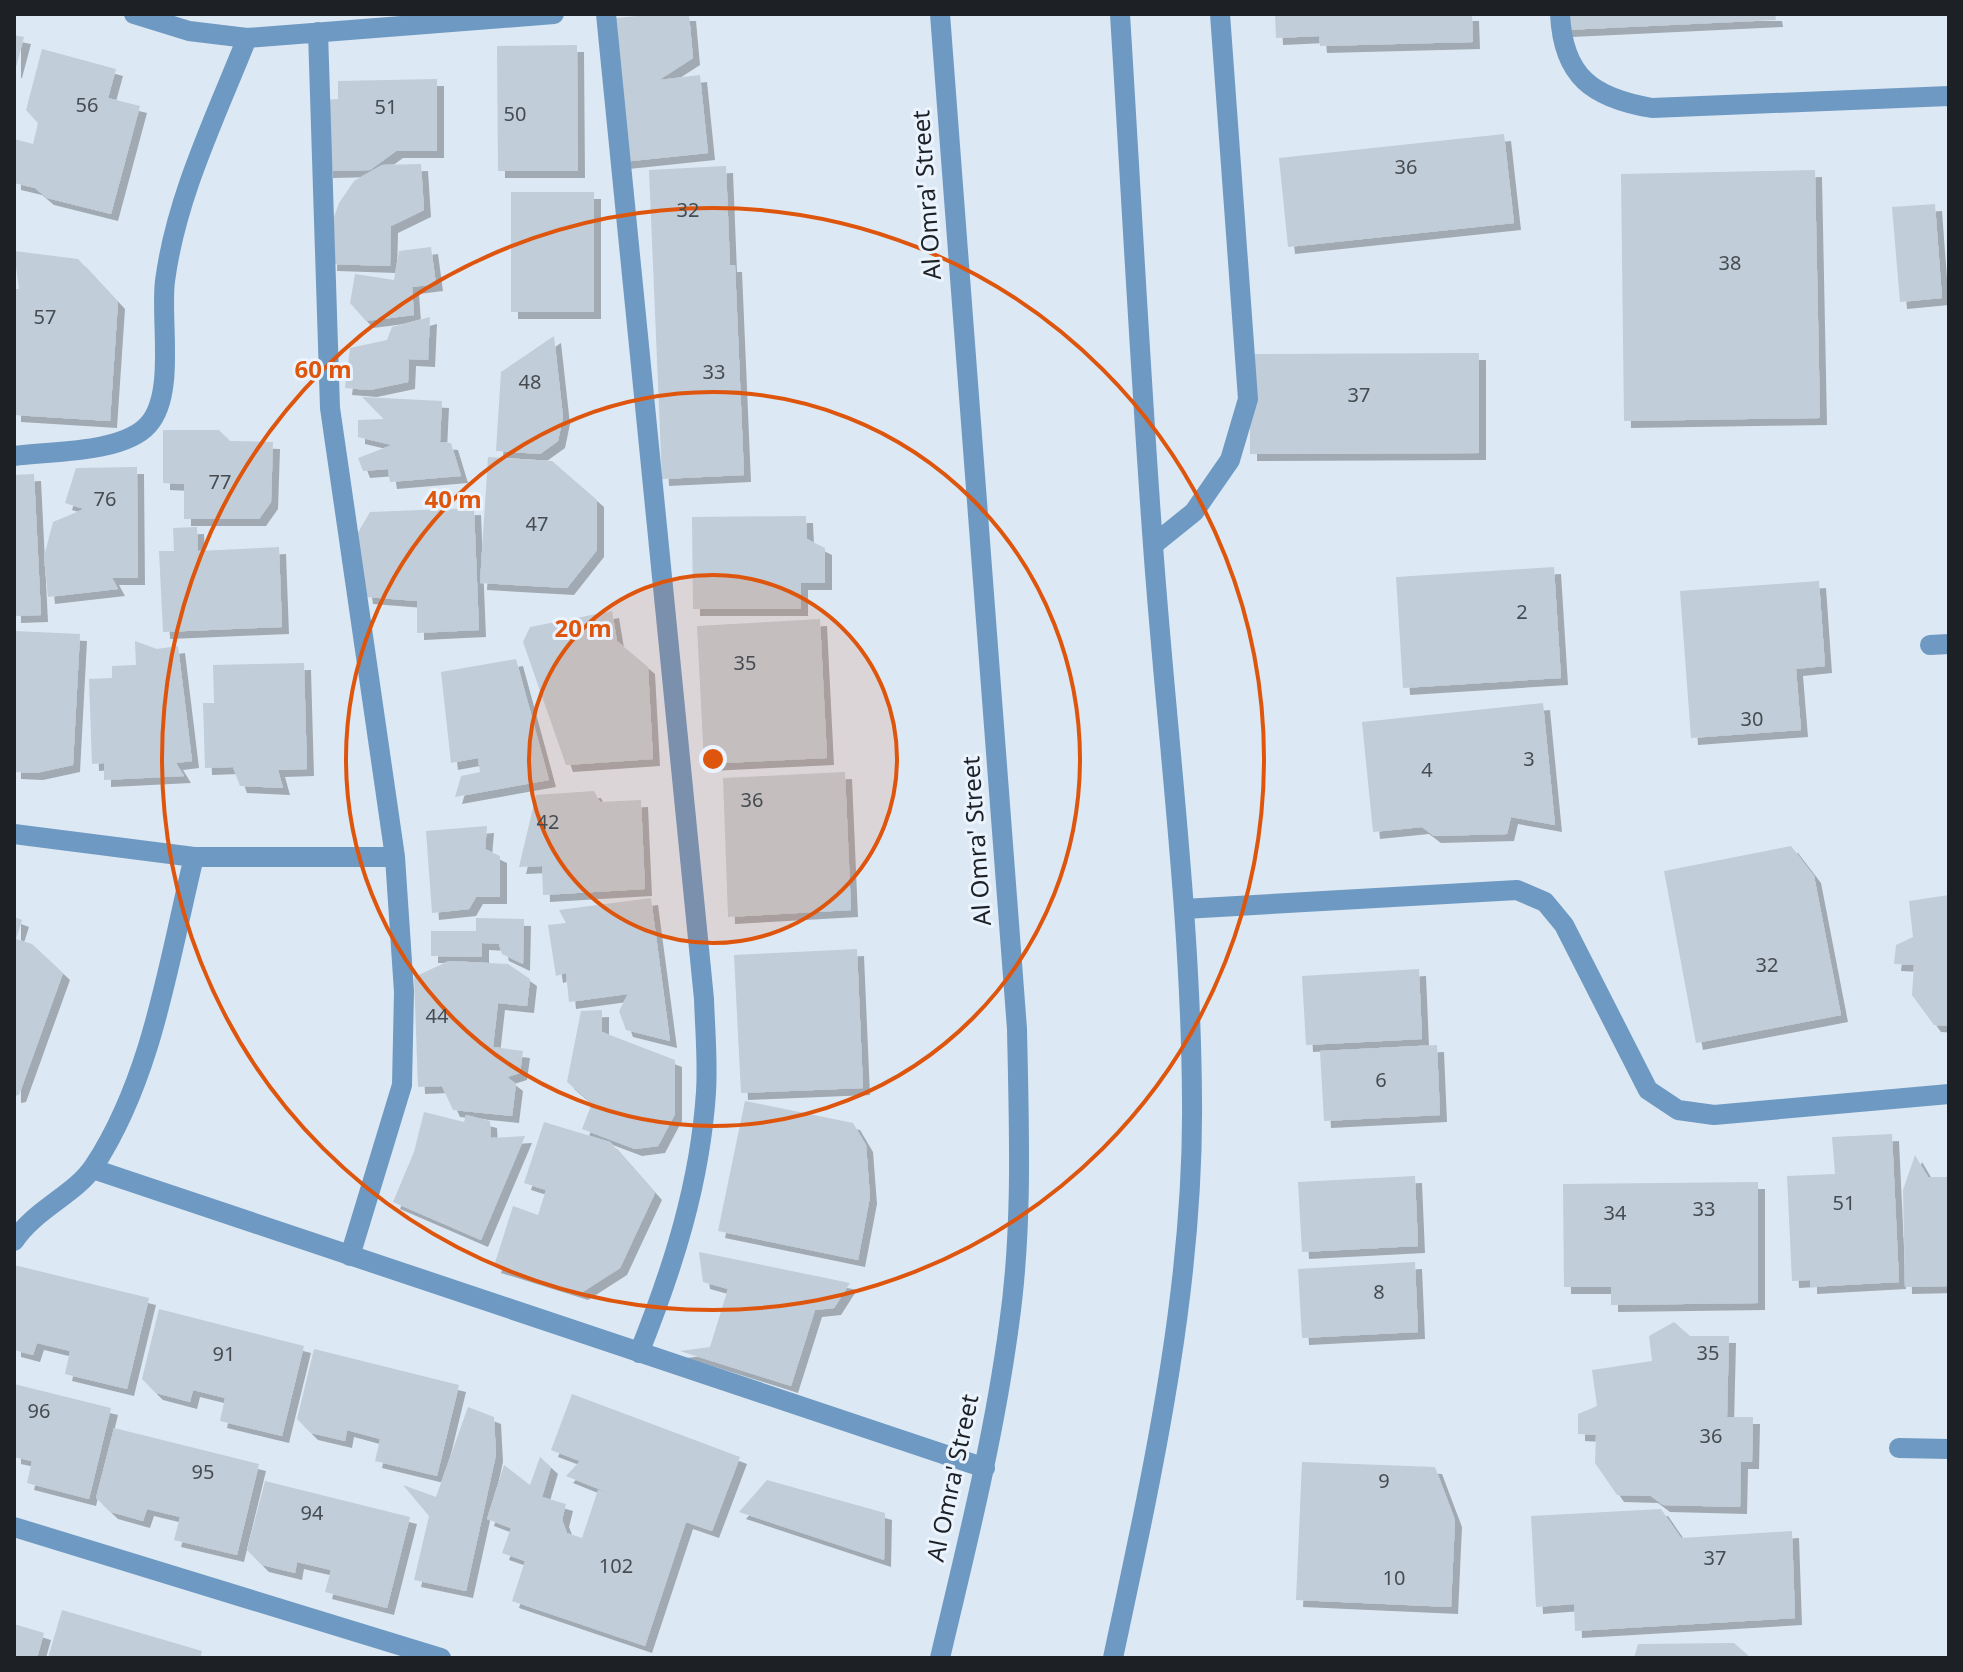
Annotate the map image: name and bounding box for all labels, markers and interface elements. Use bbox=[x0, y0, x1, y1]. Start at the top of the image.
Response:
house number: 56 bbox=[76, 91, 98, 118]
house number: 51 bbox=[375, 93, 397, 120]
house number: 50 bbox=[504, 100, 526, 127]
street label: Al Omra' Street bbox=[903, 109, 948, 281]
house number: 36 bbox=[1395, 153, 1417, 180]
house number: 32 bbox=[677, 196, 699, 223]
house number: 38 bbox=[1719, 249, 1741, 276]
house number: 57 bbox=[34, 303, 56, 330]
text: 60 m bbox=[294, 352, 352, 385]
house number: 33 bbox=[703, 358, 725, 385]
house number: 48 bbox=[519, 368, 541, 395]
house number: 37 bbox=[1348, 381, 1370, 408]
house number: 77 bbox=[209, 468, 231, 495]
text: 40 m bbox=[424, 482, 482, 515]
house number: 76 bbox=[94, 485, 116, 512]
house number: 47 bbox=[526, 510, 548, 537]
house number: 2 bbox=[1516, 598, 1528, 625]
text: 20 m bbox=[554, 611, 612, 644]
house number: 35 bbox=[734, 649, 756, 676]
house number: 30 bbox=[1741, 705, 1763, 732]
centre of rings bbox=[699, 745, 727, 773]
house number: 3 bbox=[1523, 745, 1535, 772]
street label: Al Omra' Street bbox=[953, 755, 998, 927]
house number: 4 bbox=[1421, 756, 1433, 783]
house number: 36 bbox=[741, 786, 763, 813]
house number: 42 bbox=[537, 808, 559, 835]
house number: 32 bbox=[1756, 951, 1778, 978]
house number: 44 bbox=[426, 1002, 449, 1029]
house number: 6 bbox=[1375, 1066, 1387, 1093]
house number: 51 bbox=[1833, 1189, 1855, 1216]
house number: 33 bbox=[1693, 1195, 1715, 1222]
house number: 34 bbox=[1604, 1199, 1627, 1226]
house number: 8 bbox=[1373, 1278, 1385, 1305]
house number: 35 bbox=[1697, 1339, 1719, 1366]
house number: 91 bbox=[213, 1340, 235, 1367]
street label: Al Omra' Street bbox=[918, 1391, 985, 1564]
house number: 96 bbox=[28, 1397, 50, 1424]
house number: 36 bbox=[1700, 1422, 1722, 1449]
house number: 95 bbox=[192, 1458, 214, 1485]
house number: 9 bbox=[1378, 1467, 1390, 1494]
house number: 94 bbox=[301, 1499, 324, 1526]
house number: 37 bbox=[1704, 1544, 1726, 1571]
house number: 102 bbox=[599, 1552, 633, 1579]
house number: 10 bbox=[1383, 1564, 1405, 1591]

